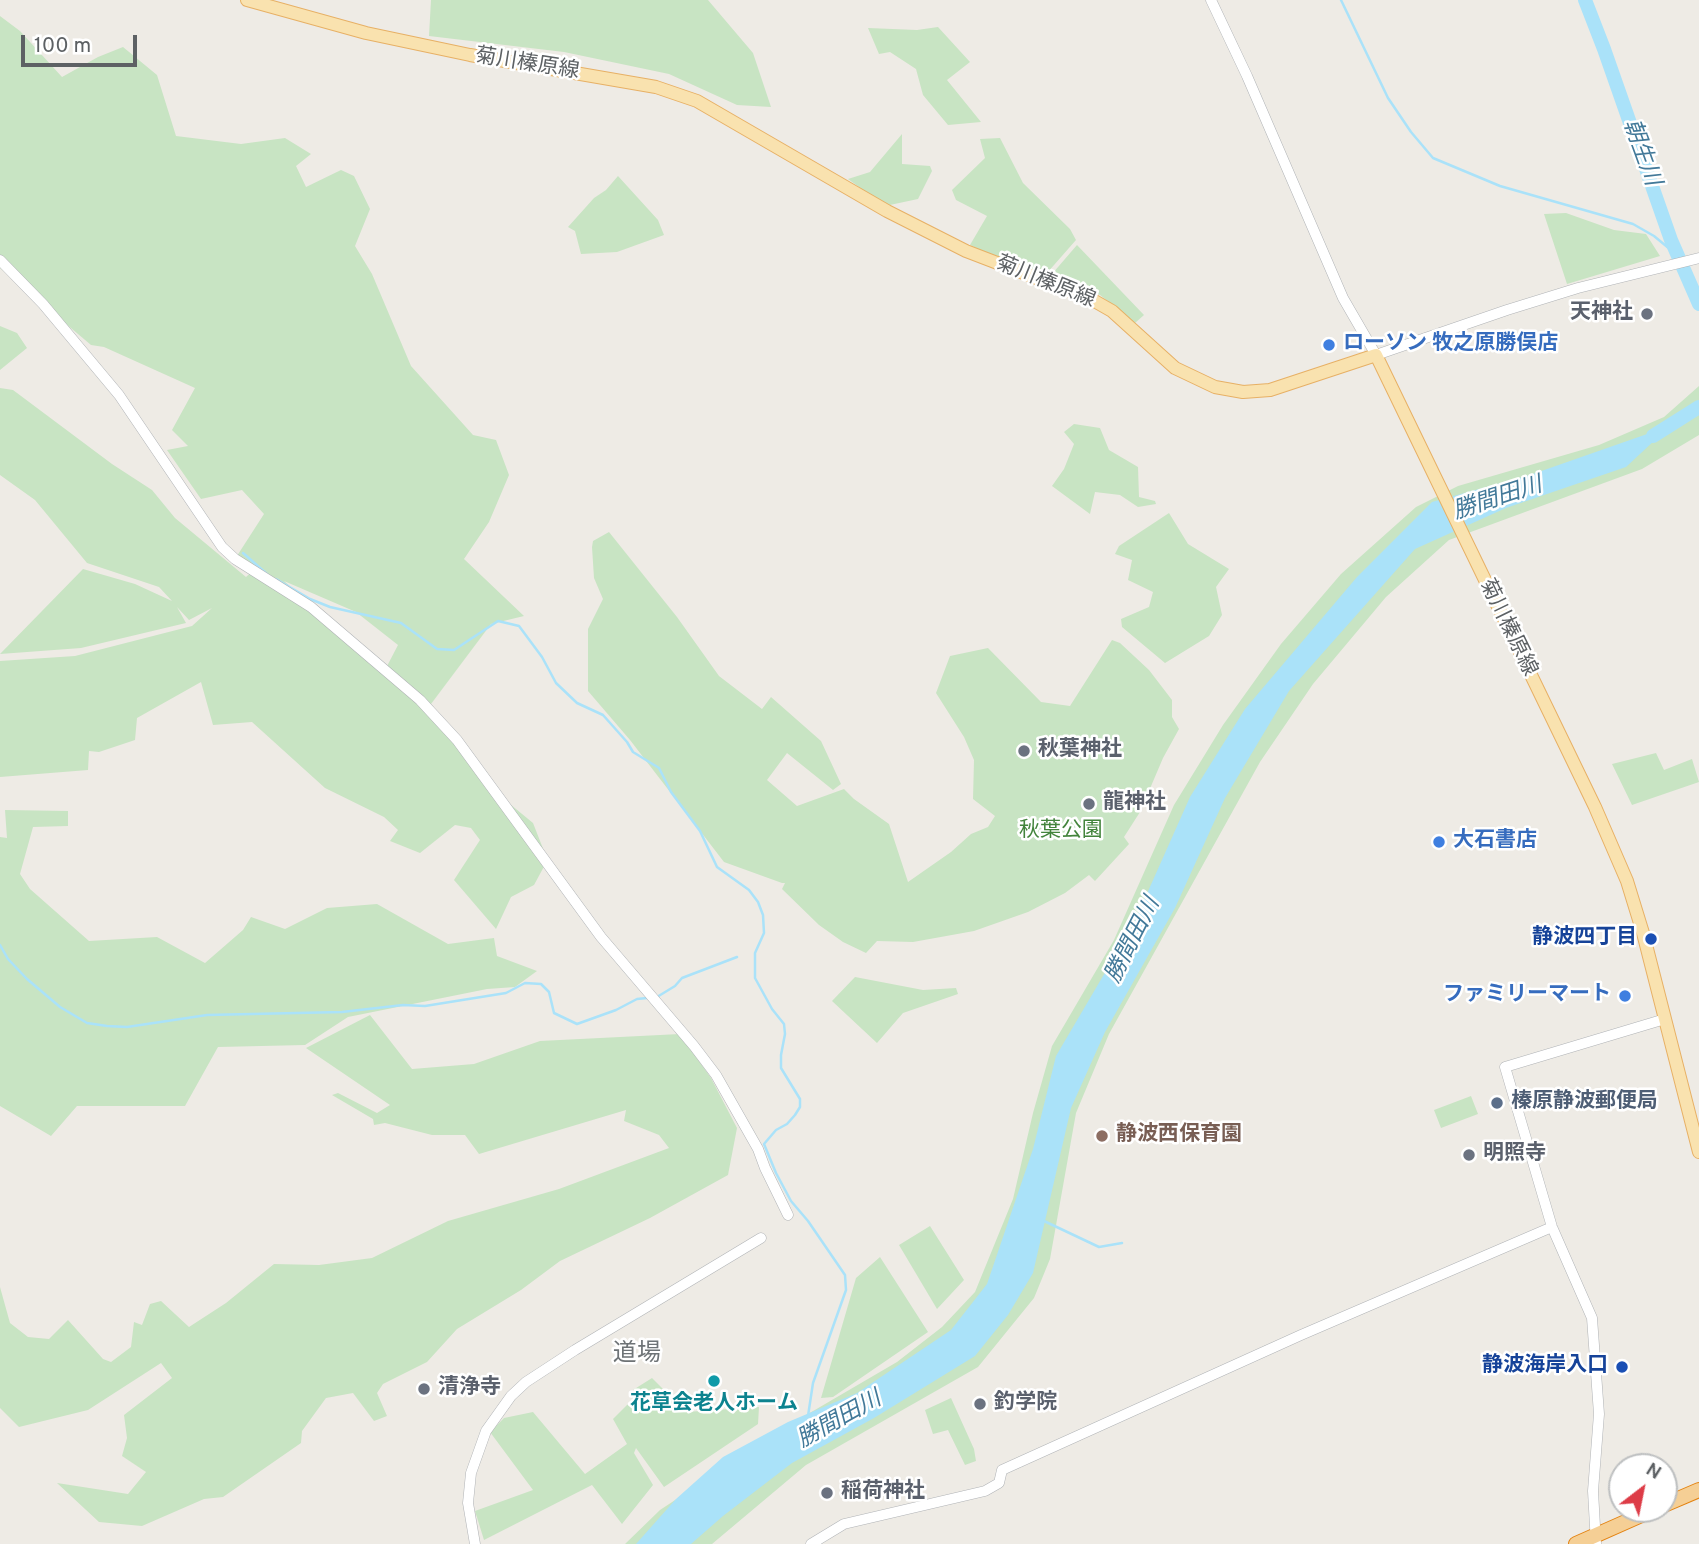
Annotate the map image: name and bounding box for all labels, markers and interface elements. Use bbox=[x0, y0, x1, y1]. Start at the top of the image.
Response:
scale bar bbox=[24, 21, 140, 65]
text: 100 m bbox=[34, 33, 91, 60]
street label: 菊川榛原線 bbox=[473, 44, 581, 86]
water label: 朝生川 bbox=[1615, 116, 1665, 190]
street label: 菊川榛原線 bbox=[992, 252, 1098, 314]
place label: 天神社 bbox=[1570, 301, 1633, 327]
marker: 天神社 bbox=[1639, 306, 1655, 322]
place label: ローソン 牧之原勝俣店 bbox=[1343, 332, 1558, 358]
marker: ローソン 牧之原勝俣店 bbox=[1321, 337, 1337, 353]
water label: 勝間田川 bbox=[1450, 473, 1546, 527]
street label: 菊川榛原線 bbox=[1473, 575, 1541, 681]
place label: 秋葉神社 bbox=[1038, 738, 1122, 764]
marker: 秋葉神社 bbox=[1016, 743, 1032, 759]
place label: 龍神社 bbox=[1103, 791, 1166, 817]
marker: 龍神社 bbox=[1081, 796, 1097, 812]
park label: 秋葉公園 bbox=[1019, 819, 1103, 845]
place label: 大石書店 bbox=[1453, 829, 1537, 855]
marker: 大石書店 bbox=[1431, 834, 1447, 850]
water label: 勝間田川 bbox=[1101, 894, 1167, 988]
place label: 静波四丁目 bbox=[1532, 926, 1637, 952]
marker: 静波四丁目 bbox=[1643, 931, 1659, 947]
place label: ファミリーマート bbox=[1443, 983, 1611, 1009]
marker: ファミリーマート bbox=[1617, 988, 1633, 1004]
place label: 榛原静波郵便局 bbox=[1511, 1090, 1658, 1116]
marker: 榛原静波郵便局 bbox=[1489, 1095, 1505, 1111]
place label: 静波西保育園 bbox=[1116, 1123, 1242, 1149]
marker: 静波西保育園 bbox=[1094, 1128, 1110, 1144]
place label: 明照寺 bbox=[1483, 1142, 1546, 1168]
marker: 明照寺 bbox=[1461, 1147, 1477, 1163]
district label: 道場 bbox=[613, 1341, 661, 1369]
place label: 静波海岸入口 bbox=[1482, 1354, 1608, 1380]
marker: 静波海岸入口 bbox=[1614, 1359, 1630, 1375]
marker: 花草会老人ホーム bbox=[706, 1373, 722, 1389]
place label: 清浄寺 bbox=[438, 1376, 501, 1402]
marker: 清浄寺 bbox=[416, 1381, 432, 1397]
water label: 勝間田川 bbox=[793, 1387, 887, 1455]
place label: 釣学院 bbox=[994, 1391, 1057, 1417]
place label: 花草会老人ホーム bbox=[630, 1392, 798, 1418]
marker: 釣学院 bbox=[972, 1396, 988, 1412]
north arrow bbox=[1608, 1453, 1678, 1523]
text: N bbox=[1641, 1458, 1665, 1486]
place label: 稲荷神社 bbox=[841, 1480, 925, 1506]
marker: 稲荷神社 bbox=[819, 1485, 835, 1501]

